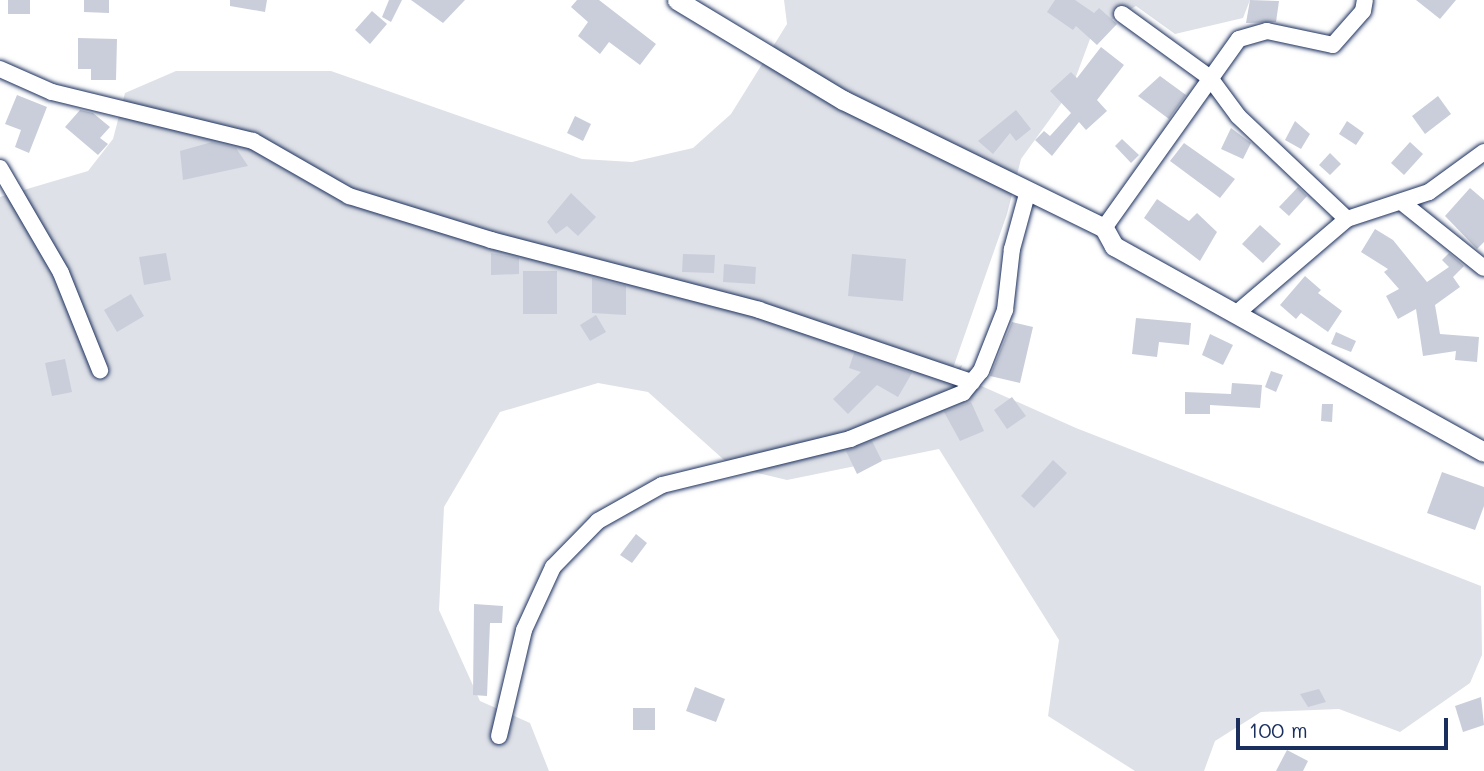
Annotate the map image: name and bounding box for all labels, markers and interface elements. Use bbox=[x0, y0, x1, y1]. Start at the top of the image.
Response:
scale bar bbox=[1239, 704, 1451, 748]
text: 100 m bbox=[1249, 716, 1308, 743]

